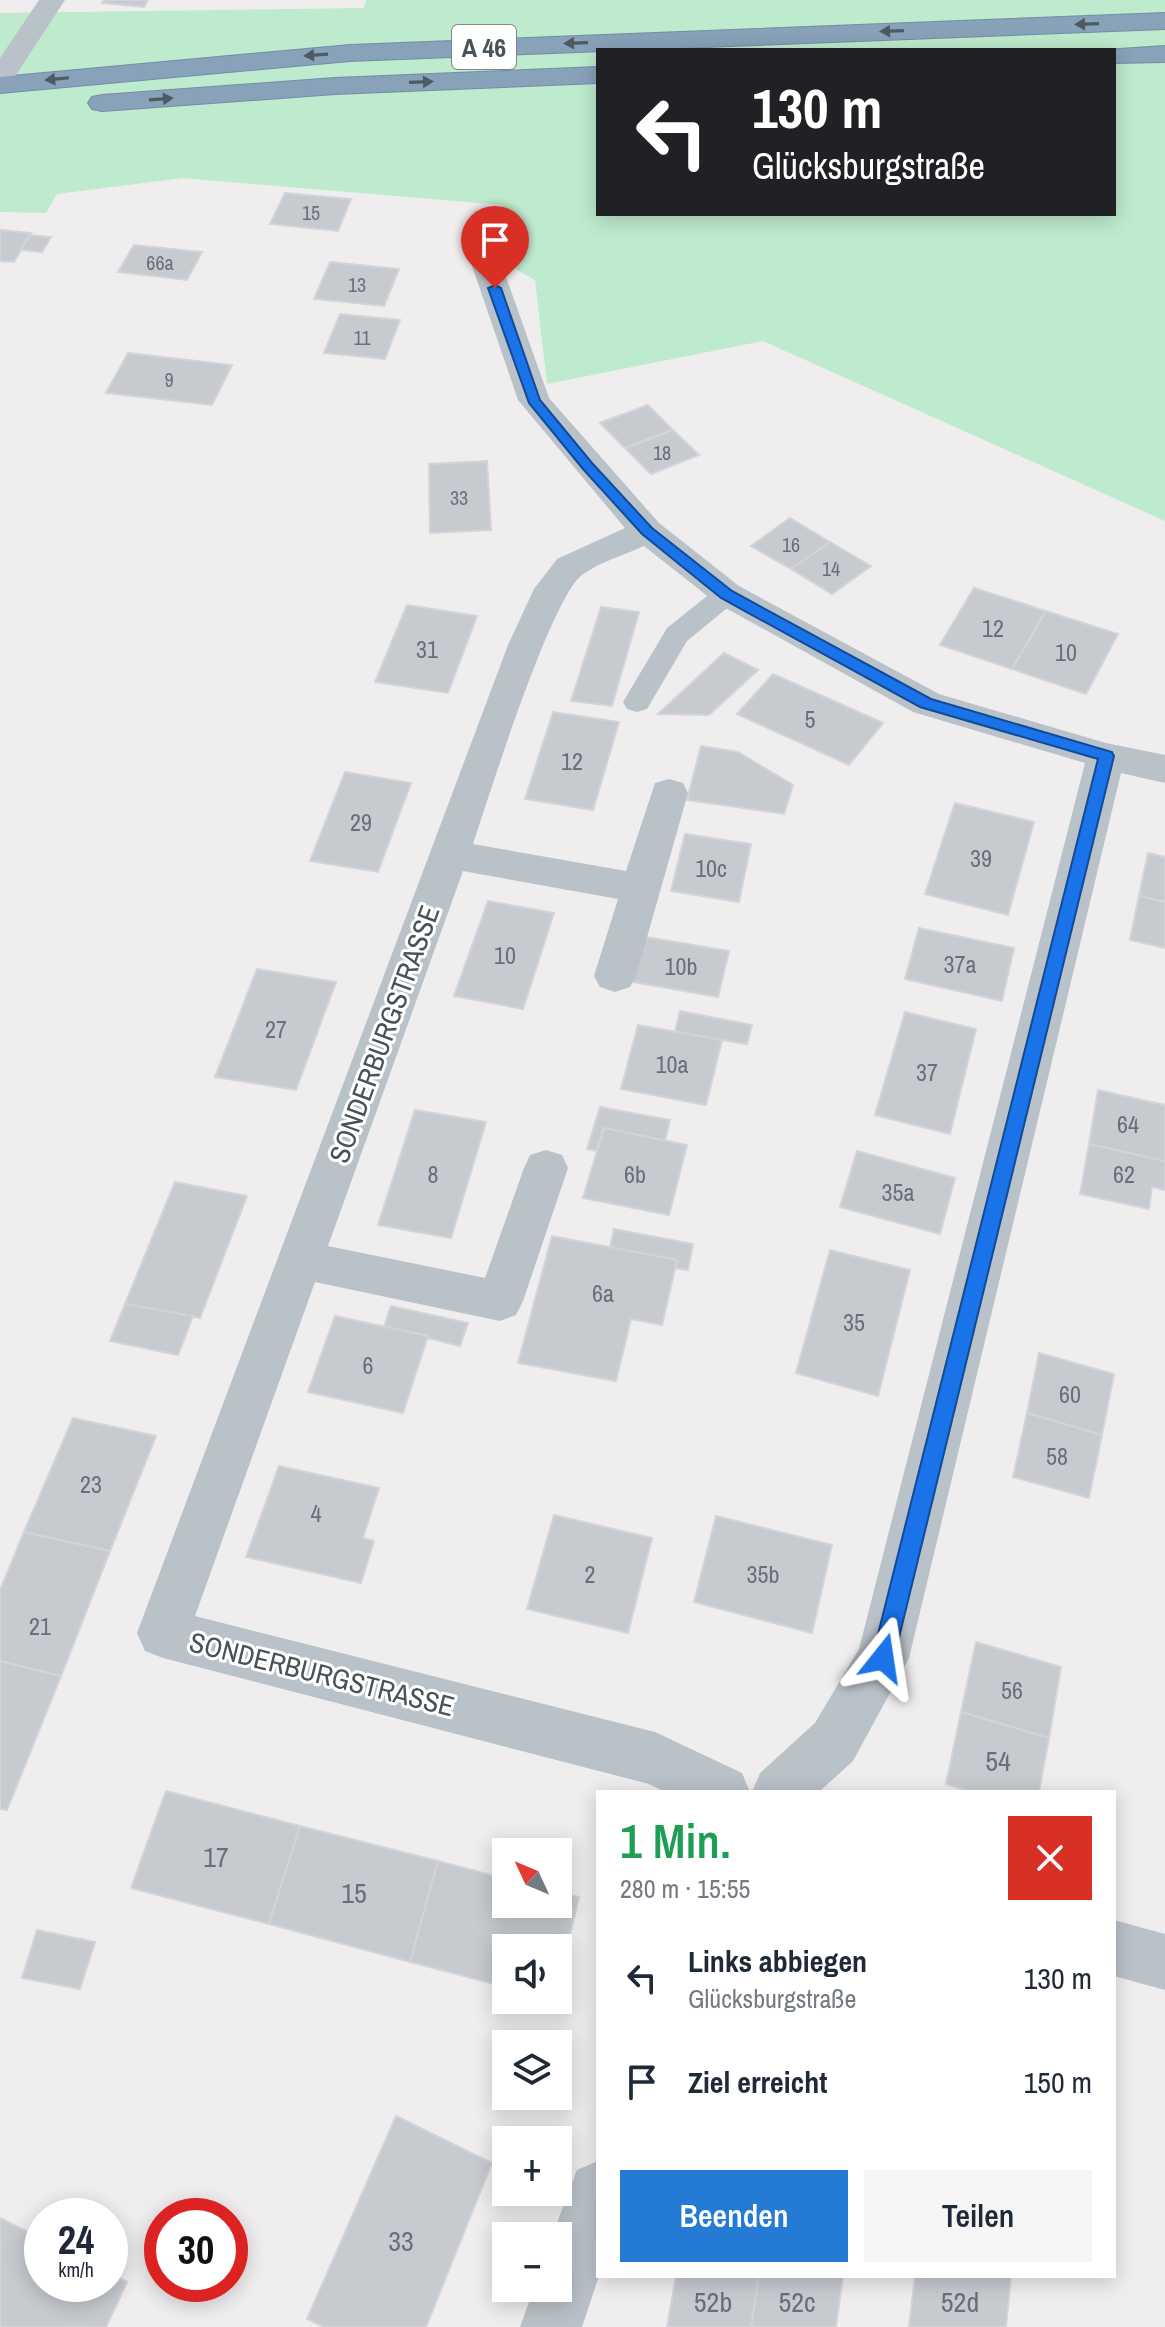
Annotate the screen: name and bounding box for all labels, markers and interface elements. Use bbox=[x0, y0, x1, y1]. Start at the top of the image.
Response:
one-way arrow bbox=[1074, 17, 1099, 30]
one-way arrow bbox=[879, 24, 904, 37]
road number: A 46 bbox=[452, 25, 516, 69]
one-way arrow bbox=[563, 37, 588, 50]
one-way arrow bbox=[303, 49, 328, 62]
text: 130 m bbox=[752, 70, 882, 145]
one-way arrow bbox=[44, 72, 69, 85]
one-way arrow bbox=[409, 76, 434, 89]
icon: left bbox=[620, 80, 724, 184]
one-way arrow bbox=[149, 92, 174, 105]
text: Glücksburgstraße bbox=[752, 142, 985, 190]
house number: 15 bbox=[302, 199, 320, 226]
pin bbox=[461, 206, 529, 288]
icon: arrive bbox=[473, 218, 517, 262]
house number: 66a bbox=[146, 249, 174, 276]
house number: 13 bbox=[348, 271, 366, 298]
house number: 11 bbox=[353, 324, 371, 351]
house number: 9 bbox=[164, 366, 174, 393]
house number: 18 bbox=[653, 439, 671, 466]
house number: 33 bbox=[450, 484, 468, 511]
house number: 16 bbox=[782, 531, 800, 558]
house number: 14 bbox=[822, 555, 840, 582]
house number: 12 bbox=[982, 612, 1004, 644]
house number: 31 bbox=[416, 633, 438, 665]
house number: 10 bbox=[1055, 636, 1077, 668]
house number: 5 bbox=[805, 703, 816, 735]
house number: 12 bbox=[561, 745, 583, 777]
house number: 29 bbox=[350, 806, 372, 838]
house number: 39 bbox=[970, 842, 992, 874]
house number: 10c bbox=[695, 852, 727, 884]
street label: SONDERBURGSTRASSE bbox=[320, 900, 448, 1168]
house number: 10 bbox=[494, 939, 516, 971]
house number: 37a bbox=[944, 948, 976, 980]
house number: 10b bbox=[665, 950, 697, 982]
house number: 27 bbox=[265, 1013, 287, 1045]
house number: 10a bbox=[656, 1048, 688, 1080]
house number: 37 bbox=[916, 1056, 938, 1088]
house number: 64 bbox=[1117, 1108, 1139, 1140]
house number: 8 bbox=[428, 1158, 438, 1190]
house number: 6b bbox=[624, 1158, 646, 1190]
house number: 62 bbox=[1113, 1158, 1135, 1190]
house number: 35a bbox=[882, 1176, 914, 1208]
house number: 6a bbox=[592, 1277, 614, 1309]
house number: 35 bbox=[843, 1306, 865, 1338]
house number: 6 bbox=[363, 1349, 373, 1381]
house number: 60 bbox=[1059, 1378, 1081, 1410]
house number: 58 bbox=[1046, 1440, 1068, 1472]
house number: 23 bbox=[80, 1468, 102, 1500]
house number: 4 bbox=[311, 1497, 322, 1529]
house number: 2 bbox=[585, 1558, 595, 1590]
house number: 35b bbox=[747, 1558, 779, 1590]
house number: 21 bbox=[29, 1610, 51, 1642]
position arrow bbox=[841, 1616, 925, 1700]
street label: SONDERBURGSTRASSE bbox=[186, 1623, 458, 1725]
house number: 56 bbox=[1001, 1674, 1023, 1706]
house number: 54 bbox=[985, 1742, 1011, 1780]
text: 1 Min. bbox=[620, 1808, 731, 1873]
button: close bbox=[1008, 1816, 1092, 1900]
house number: 17 bbox=[203, 1838, 229, 1876]
north arrow bbox=[492, 1838, 572, 1918]
map controls bbox=[492, 1838, 572, 2302]
text: 280 m · 15:55 bbox=[620, 1871, 750, 1906]
house number: 15 bbox=[341, 1874, 367, 1912]
button: sound bbox=[492, 1934, 572, 2014]
text: Links abbiegen bbox=[688, 1941, 867, 1981]
icon: left bbox=[620, 1956, 664, 2000]
text: 130 m bbox=[1024, 1958, 1092, 1998]
text: Glücksburgstraße bbox=[688, 1981, 856, 2016]
button: layers bbox=[492, 2030, 572, 2110]
icon: arrive bbox=[620, 2060, 664, 2104]
text: Ziel erreicht bbox=[688, 2062, 827, 2102]
text: 150 m bbox=[1024, 2062, 1092, 2102]
button: + bbox=[492, 2126, 572, 2206]
button: Beenden bbox=[620, 2170, 848, 2262]
button: Teilen bbox=[864, 2170, 1092, 2262]
speed limit sign: 30 bbox=[144, 2198, 248, 2302]
text: 24 bbox=[58, 2213, 94, 2266]
house number: 33 bbox=[388, 2222, 414, 2260]
button: − bbox=[492, 2222, 572, 2302]
text: km/h bbox=[58, 2256, 94, 2283]
house number: 52b bbox=[694, 2283, 732, 2321]
house number: 52c bbox=[778, 2283, 816, 2321]
house number: 52d bbox=[941, 2283, 979, 2321]

